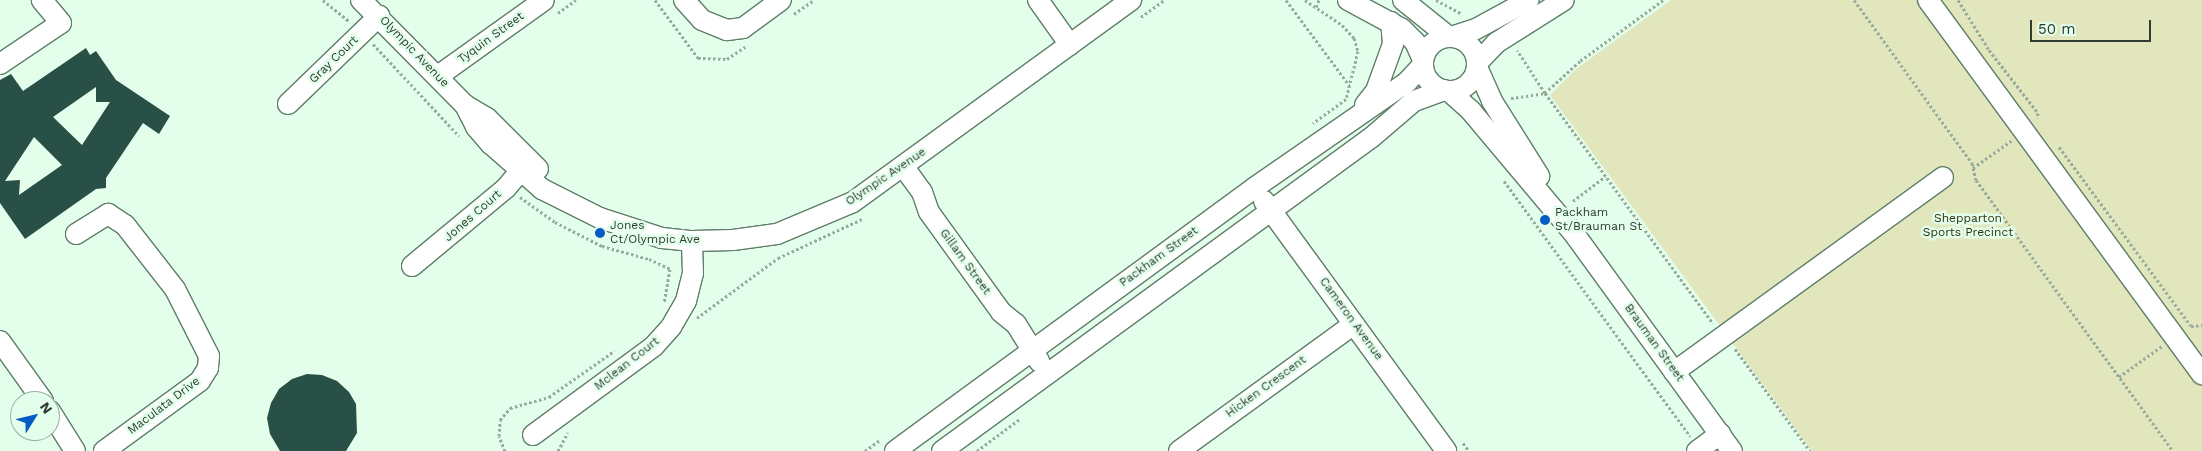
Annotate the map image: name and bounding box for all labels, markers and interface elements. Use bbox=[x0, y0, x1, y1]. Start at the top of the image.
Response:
street label: Tyquin Street bbox=[455, 9, 527, 67]
scale bar bbox=[2032, 10, 2153, 42]
street label: Olympic Avenue bbox=[376, 13, 452, 91]
text: 50 m bbox=[2038, 20, 2075, 38]
street label: Gray Court bbox=[307, 33, 361, 87]
street label: Olympic Avenue bbox=[843, 145, 929, 209]
street label: Jones Court bbox=[441, 187, 505, 245]
place label: Packham St/Brauman St bbox=[1555, 206, 1642, 234]
park label: Shepparton Sports Precinct bbox=[1923, 212, 2013, 240]
marker: Packham St/Brauman St bbox=[1539, 214, 1551, 226]
place label: Jones Ct/Olympic Ave bbox=[610, 219, 700, 247]
street label: Packham Street bbox=[1117, 224, 1201, 290]
street label: Gillam Street bbox=[936, 226, 994, 298]
marker: Jones Ct/Olympic Ave bbox=[594, 227, 606, 239]
street label: Cameron Avenue bbox=[1316, 275, 1386, 363]
street label: Brauman Street bbox=[1621, 301, 1687, 385]
street label: Mclean Court bbox=[592, 334, 662, 394]
street label: Hicken Crescent bbox=[1223, 353, 1309, 421]
street label: Maculata Drive bbox=[125, 374, 203, 438]
north arrow bbox=[10, 391, 60, 441]
text: N bbox=[37, 399, 56, 417]

